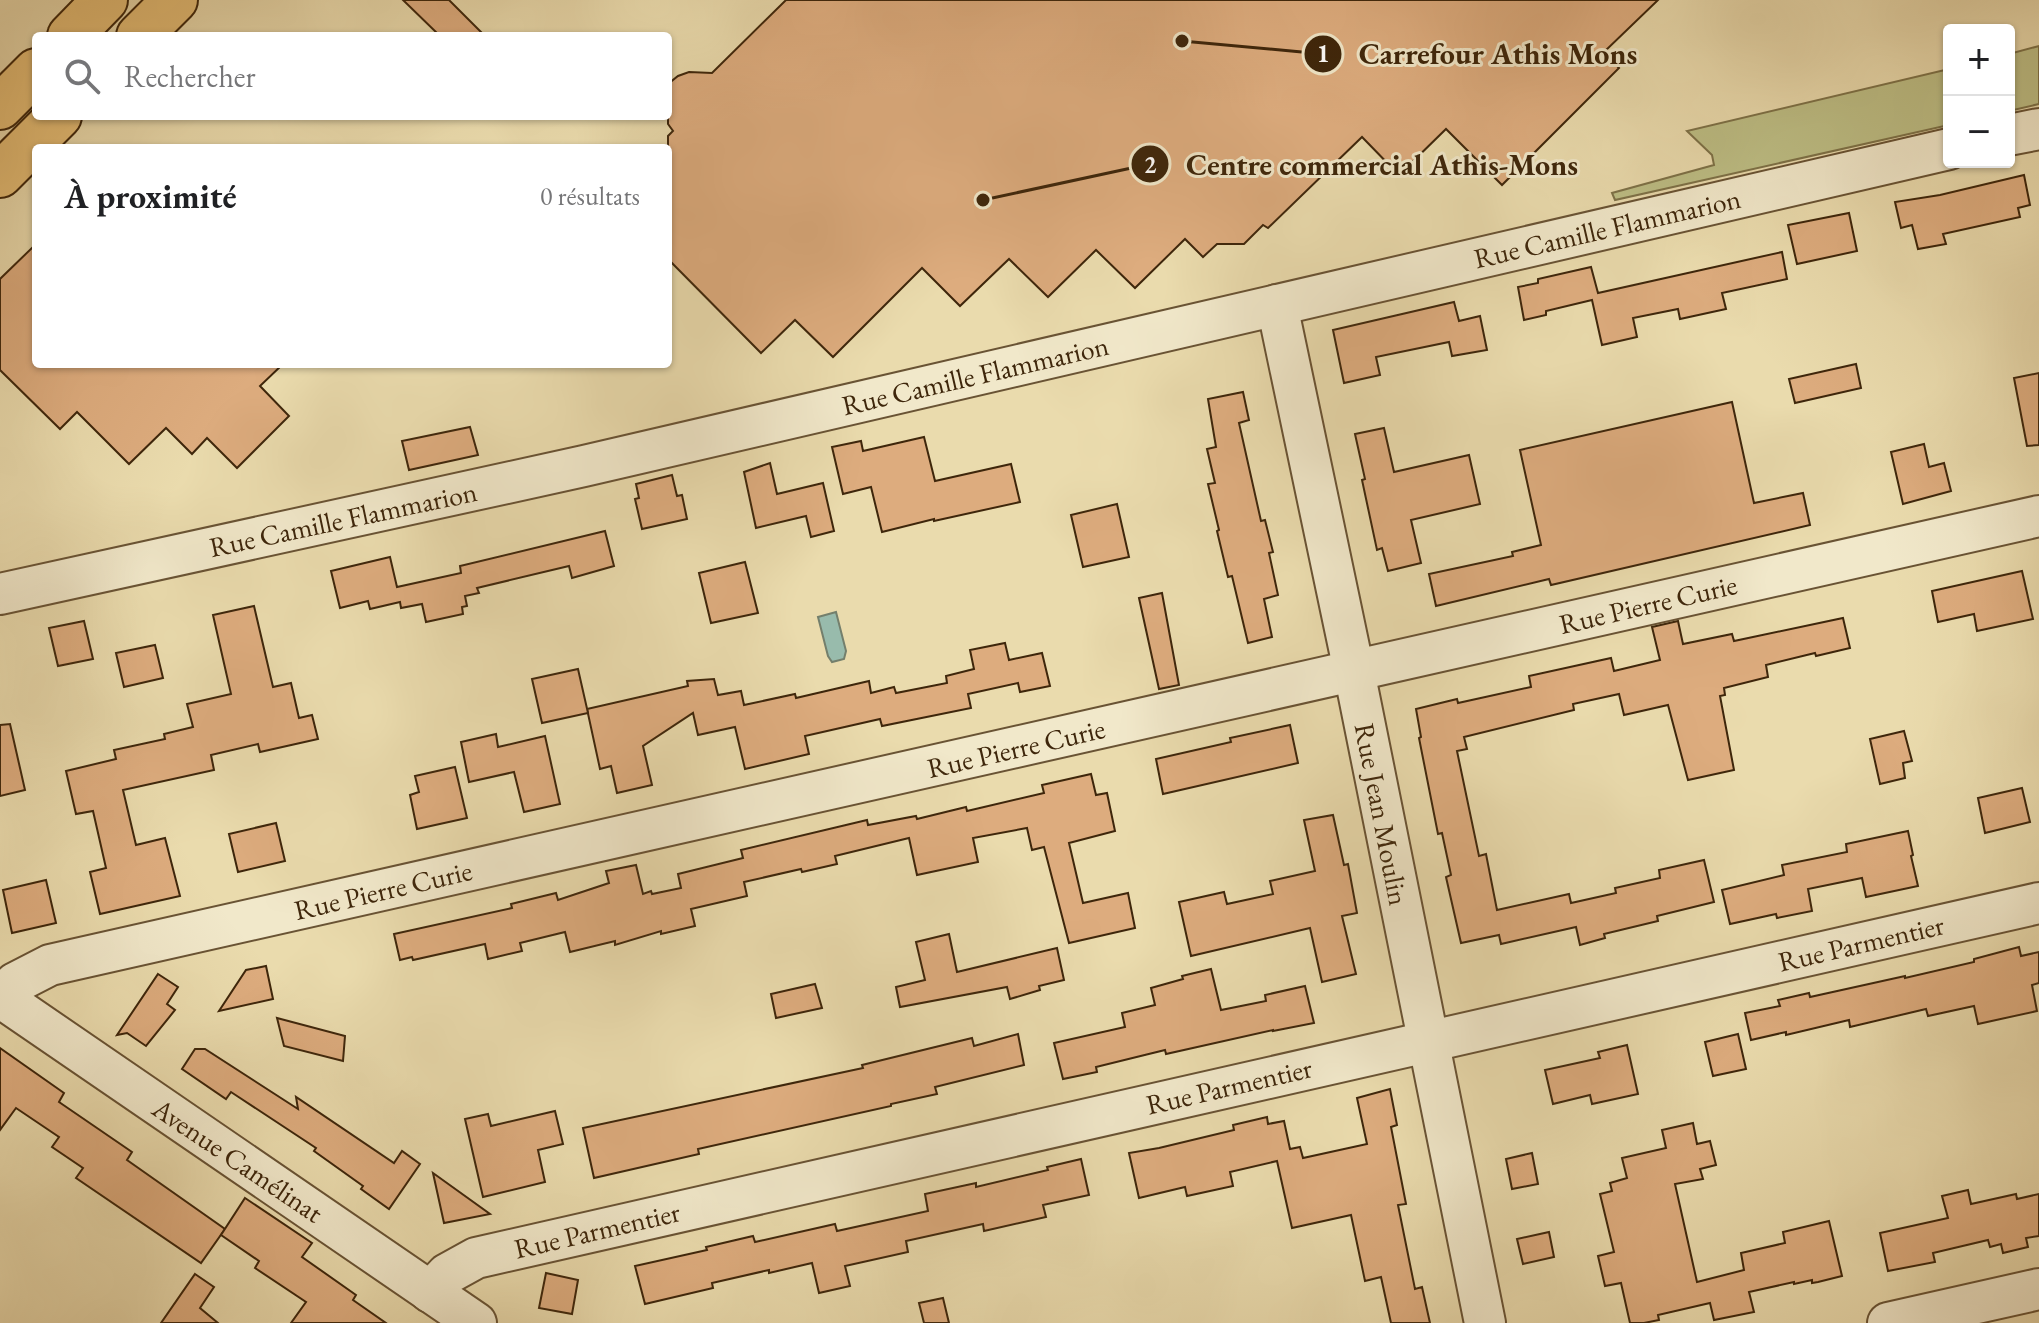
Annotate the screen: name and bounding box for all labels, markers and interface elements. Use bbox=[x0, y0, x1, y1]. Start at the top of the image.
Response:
map controls bbox=[1943, 24, 2015, 168]
button: + bbox=[1943, 24, 2015, 96]
callout: Carrefour Athis Mons bbox=[1303, 27, 1653, 81]
search box bbox=[32, 32, 672, 120]
text: Carrefour Athis Mons bbox=[1359, 34, 1637, 73]
text: 1 bbox=[1317, 38, 1329, 69]
icon: search bbox=[60, 54, 104, 98]
text: Rechercher bbox=[124, 57, 256, 96]
button: − bbox=[1943, 96, 2015, 168]
callout: Centre commercial Athis-Mons bbox=[1130, 137, 1594, 191]
text: Centre commercial Athis-Mons bbox=[1186, 145, 1578, 184]
text: 2 bbox=[1144, 149, 1157, 180]
text: À proximité bbox=[64, 174, 237, 218]
text: 0 résultats bbox=[540, 179, 640, 213]
street label: Rue Camille Flammarion bbox=[1470, 180, 1744, 276]
street label: Rue Camille Flammarion bbox=[838, 327, 1112, 423]
street label: Rue Camille Flammarion bbox=[206, 473, 480, 565]
street label: Rue Pierre Curie bbox=[1556, 566, 1741, 642]
street label: Rue Pierre Curie bbox=[924, 710, 1109, 786]
street label: Rue Jean Moulin bbox=[1347, 720, 1417, 908]
street label: Rue Pierre Curie bbox=[291, 852, 476, 928]
street label: Rue Parmentier bbox=[1775, 906, 1948, 980]
street label: Rue Parmentier bbox=[1143, 1049, 1316, 1123]
street label: Avenue Camélinat bbox=[145, 1089, 330, 1230]
street label: Rue Parmentier bbox=[511, 1193, 684, 1267]

